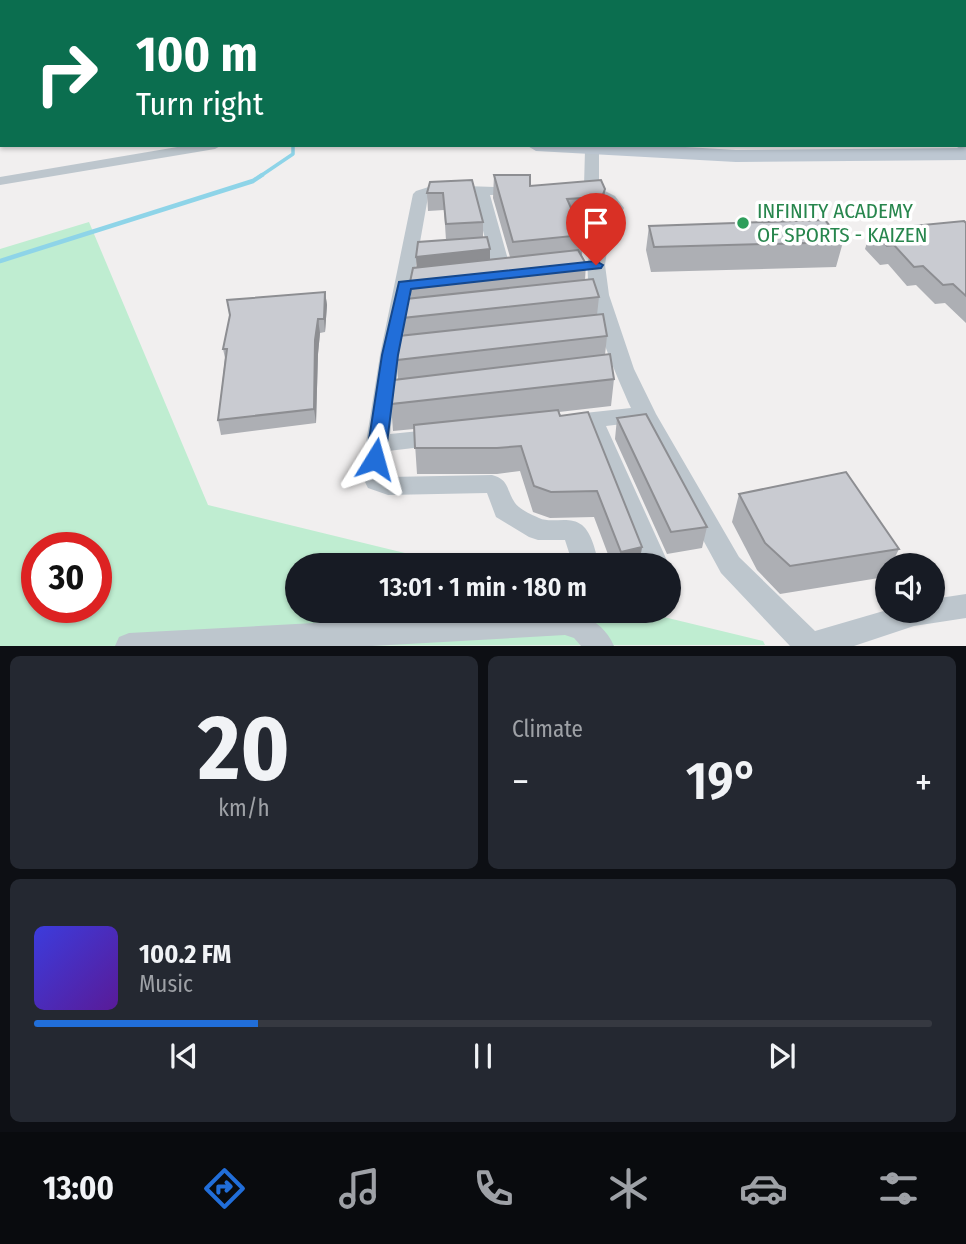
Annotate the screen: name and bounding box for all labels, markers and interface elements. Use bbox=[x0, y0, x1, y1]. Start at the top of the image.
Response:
text: 100 m bbox=[136, 25, 258, 84]
icon: right bbox=[21, 28, 112, 119]
text: Turn right bbox=[136, 85, 263, 123]
pin bbox=[566, 193, 626, 265]
place label: INFINITY ACADEMY OF SPORTS - KAIZEN bbox=[757, 198, 927, 248]
icon: arrive bbox=[577, 204, 615, 242]
marker: INFINITY ACADEMY OF SPORTS - KAIZEN bbox=[735, 215, 751, 231]
position arrow bbox=[338, 422, 412, 496]
speed limit sign: 30 bbox=[21, 532, 112, 623]
map controls bbox=[875, 553, 945, 623]
button: sound bbox=[875, 553, 945, 623]
text: 13:01 · 1 min · 180 m bbox=[379, 572, 587, 603]
text: 20 bbox=[198, 694, 290, 803]
text: Climate bbox=[512, 715, 583, 743]
text: 19° bbox=[686, 750, 758, 813]
text: − bbox=[512, 759, 529, 805]
text: + bbox=[915, 759, 932, 805]
text: km/h bbox=[218, 794, 270, 822]
text: 100.2 FM bbox=[139, 939, 231, 970]
text: Music bbox=[139, 970, 193, 998]
icon: previous bbox=[165, 1037, 203, 1075]
icon: pause bbox=[464, 1037, 502, 1075]
icon: next bbox=[763, 1037, 801, 1075]
icon: directions bbox=[200, 1164, 249, 1213]
icon: music bbox=[335, 1164, 384, 1213]
icon: phone bbox=[469, 1164, 518, 1213]
icon: climate bbox=[604, 1164, 653, 1213]
icon: car bbox=[739, 1164, 788, 1213]
icon: filters bbox=[874, 1164, 923, 1213]
text: 13:00 bbox=[43, 1169, 114, 1207]

